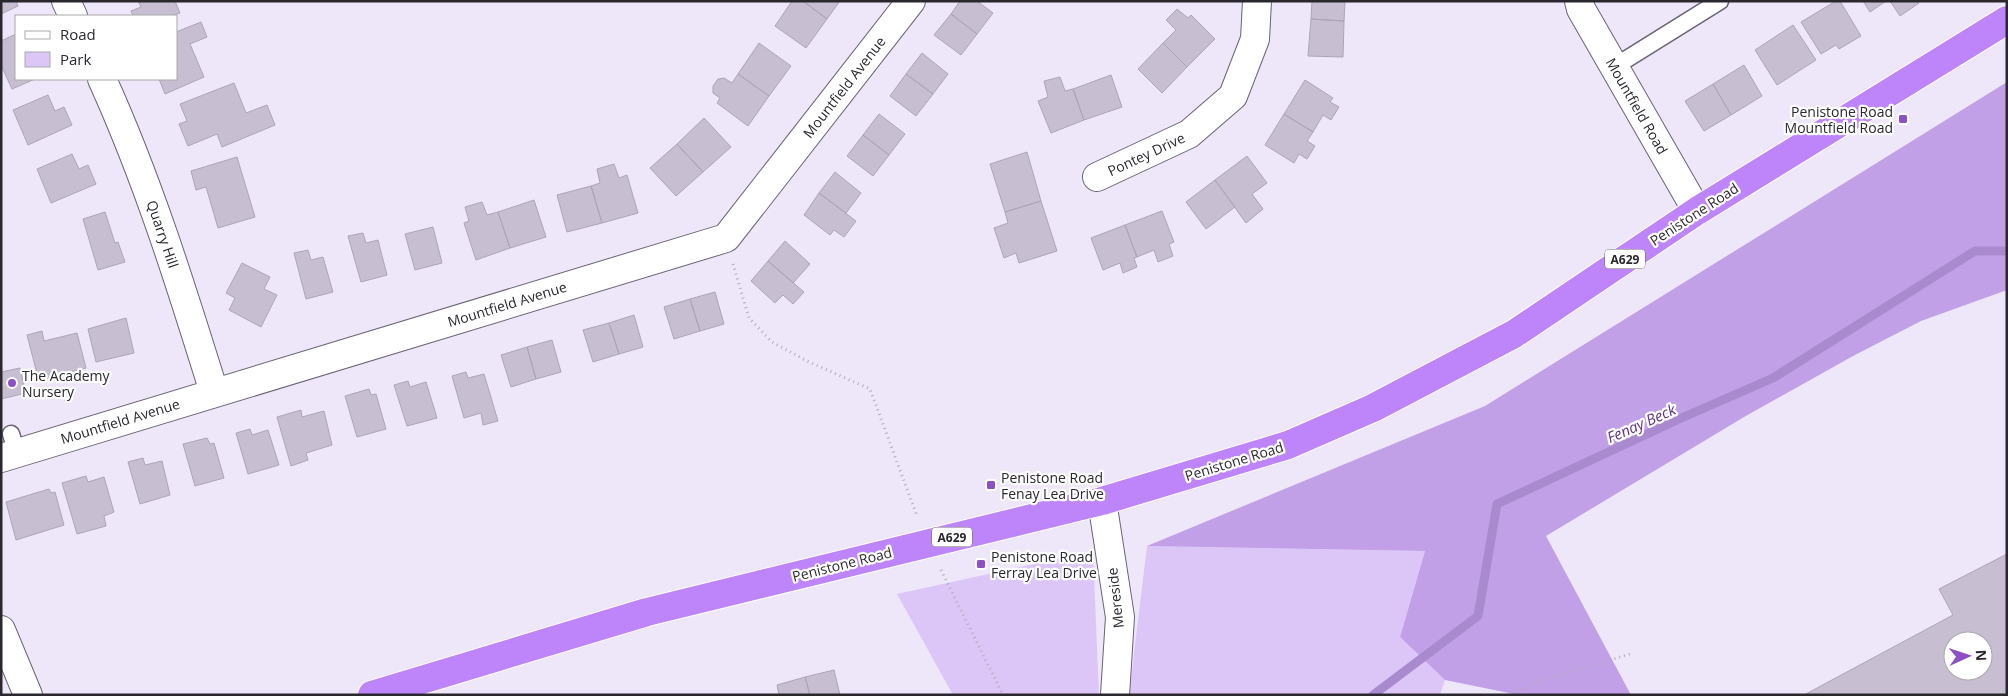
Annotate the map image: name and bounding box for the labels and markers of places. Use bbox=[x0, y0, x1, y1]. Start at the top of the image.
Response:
place label: Penistone Road Mountfield Road bbox=[1785, 102, 1893, 137]
marker: Penistone Road Mountfield Road bbox=[1897, 113, 1909, 125]
place label: The Academy Nursery bbox=[22, 366, 111, 401]
marker: The Academy Nursery bbox=[6, 377, 18, 389]
place label: Penistone Road Fenay Lea Drive bbox=[1001, 468, 1104, 503]
marker: Penistone Road Fenay Lea Drive bbox=[985, 479, 997, 491]
place label: Penistone Road Ferray Lea Drive bbox=[991, 547, 1097, 582]
marker: Penistone Road Ferray Lea Drive bbox=[975, 558, 987, 570]

